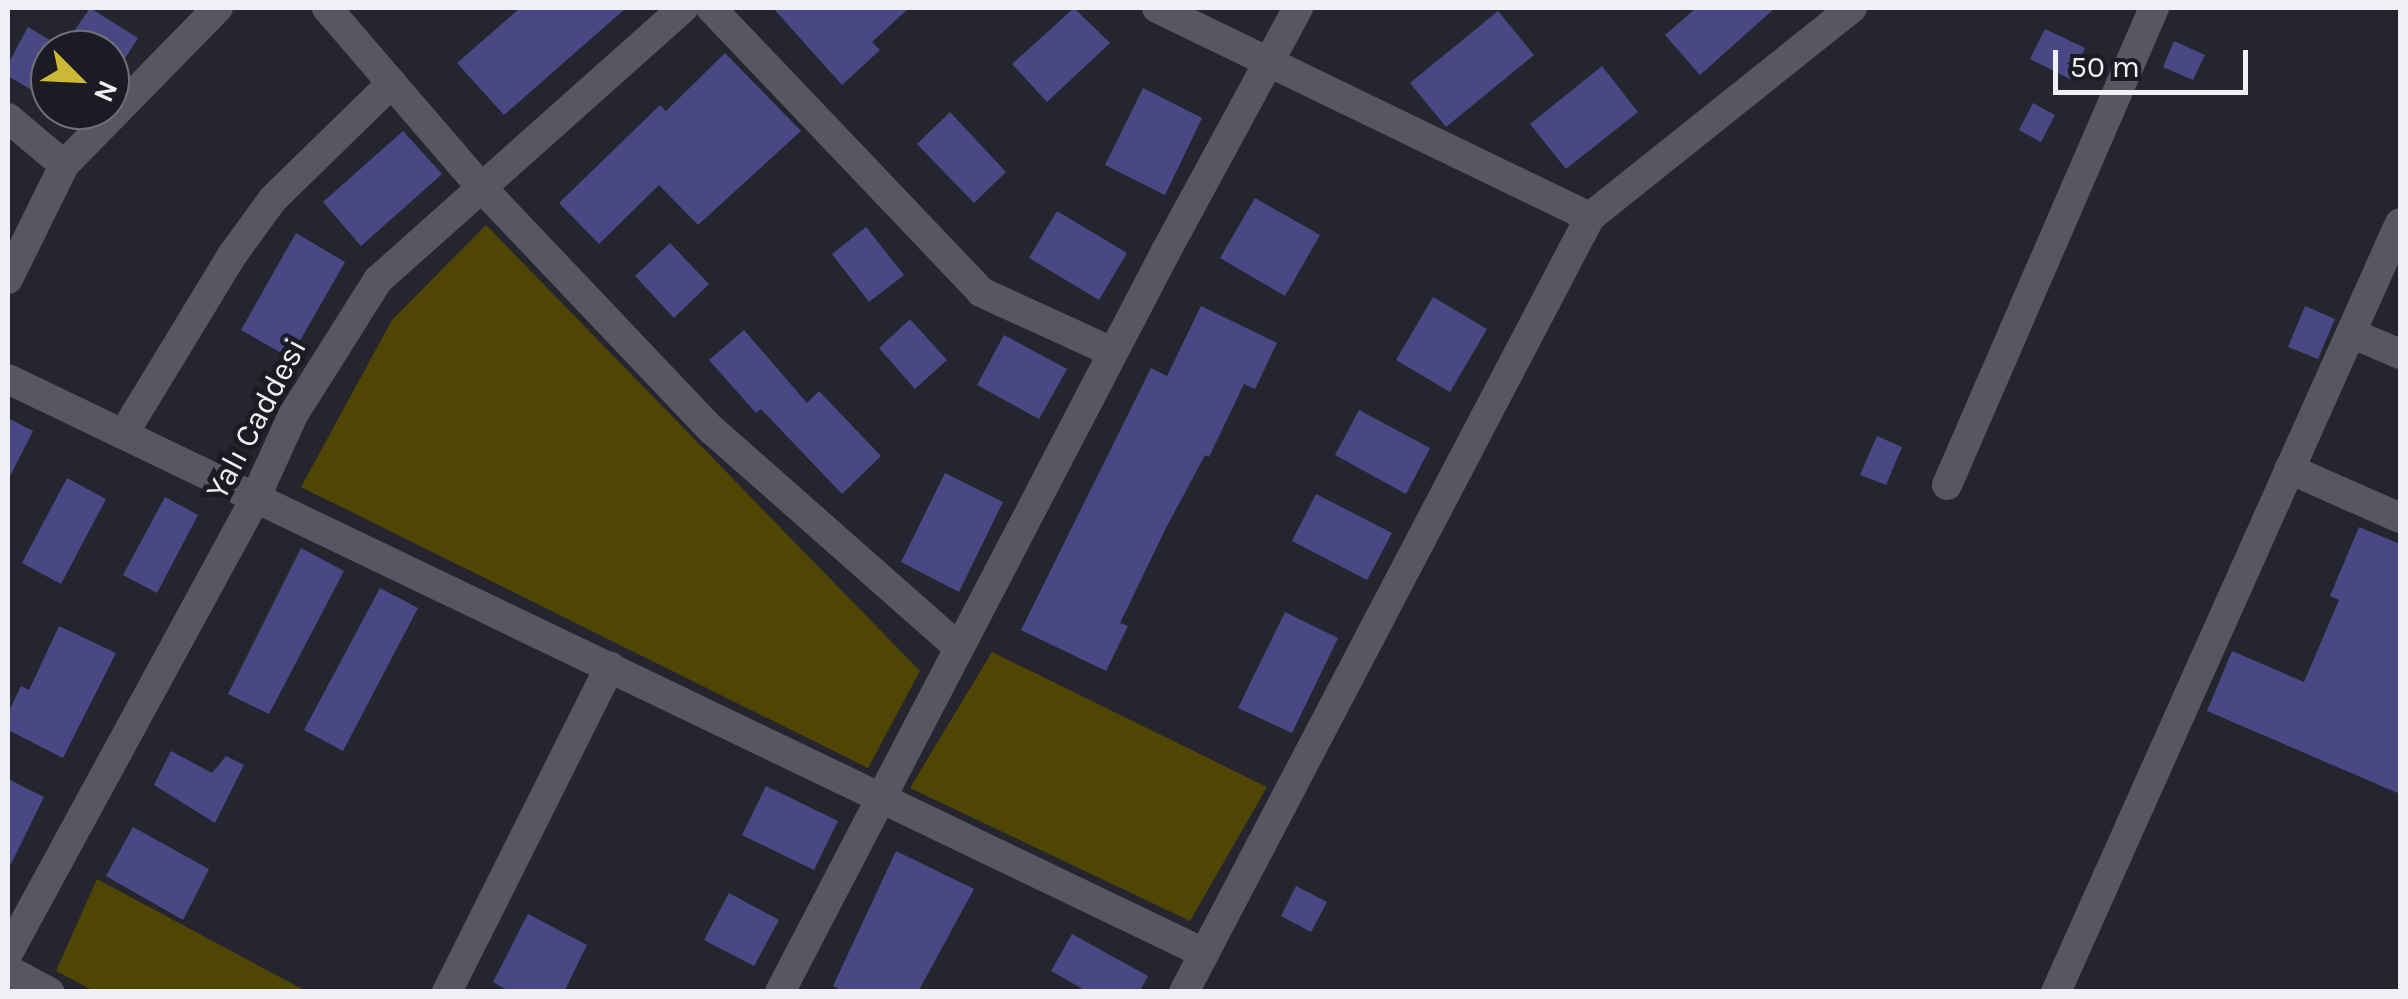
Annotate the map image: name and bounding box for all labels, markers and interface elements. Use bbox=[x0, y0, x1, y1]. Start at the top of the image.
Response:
north arrow bbox=[30, 30, 130, 130]
scale bar bbox=[2058, 30, 2253, 92]
text: 50 m bbox=[2070, 49, 2140, 85]
text: N bbox=[87, 76, 125, 107]
street label: Yalı Caddesi bbox=[198, 332, 316, 506]

